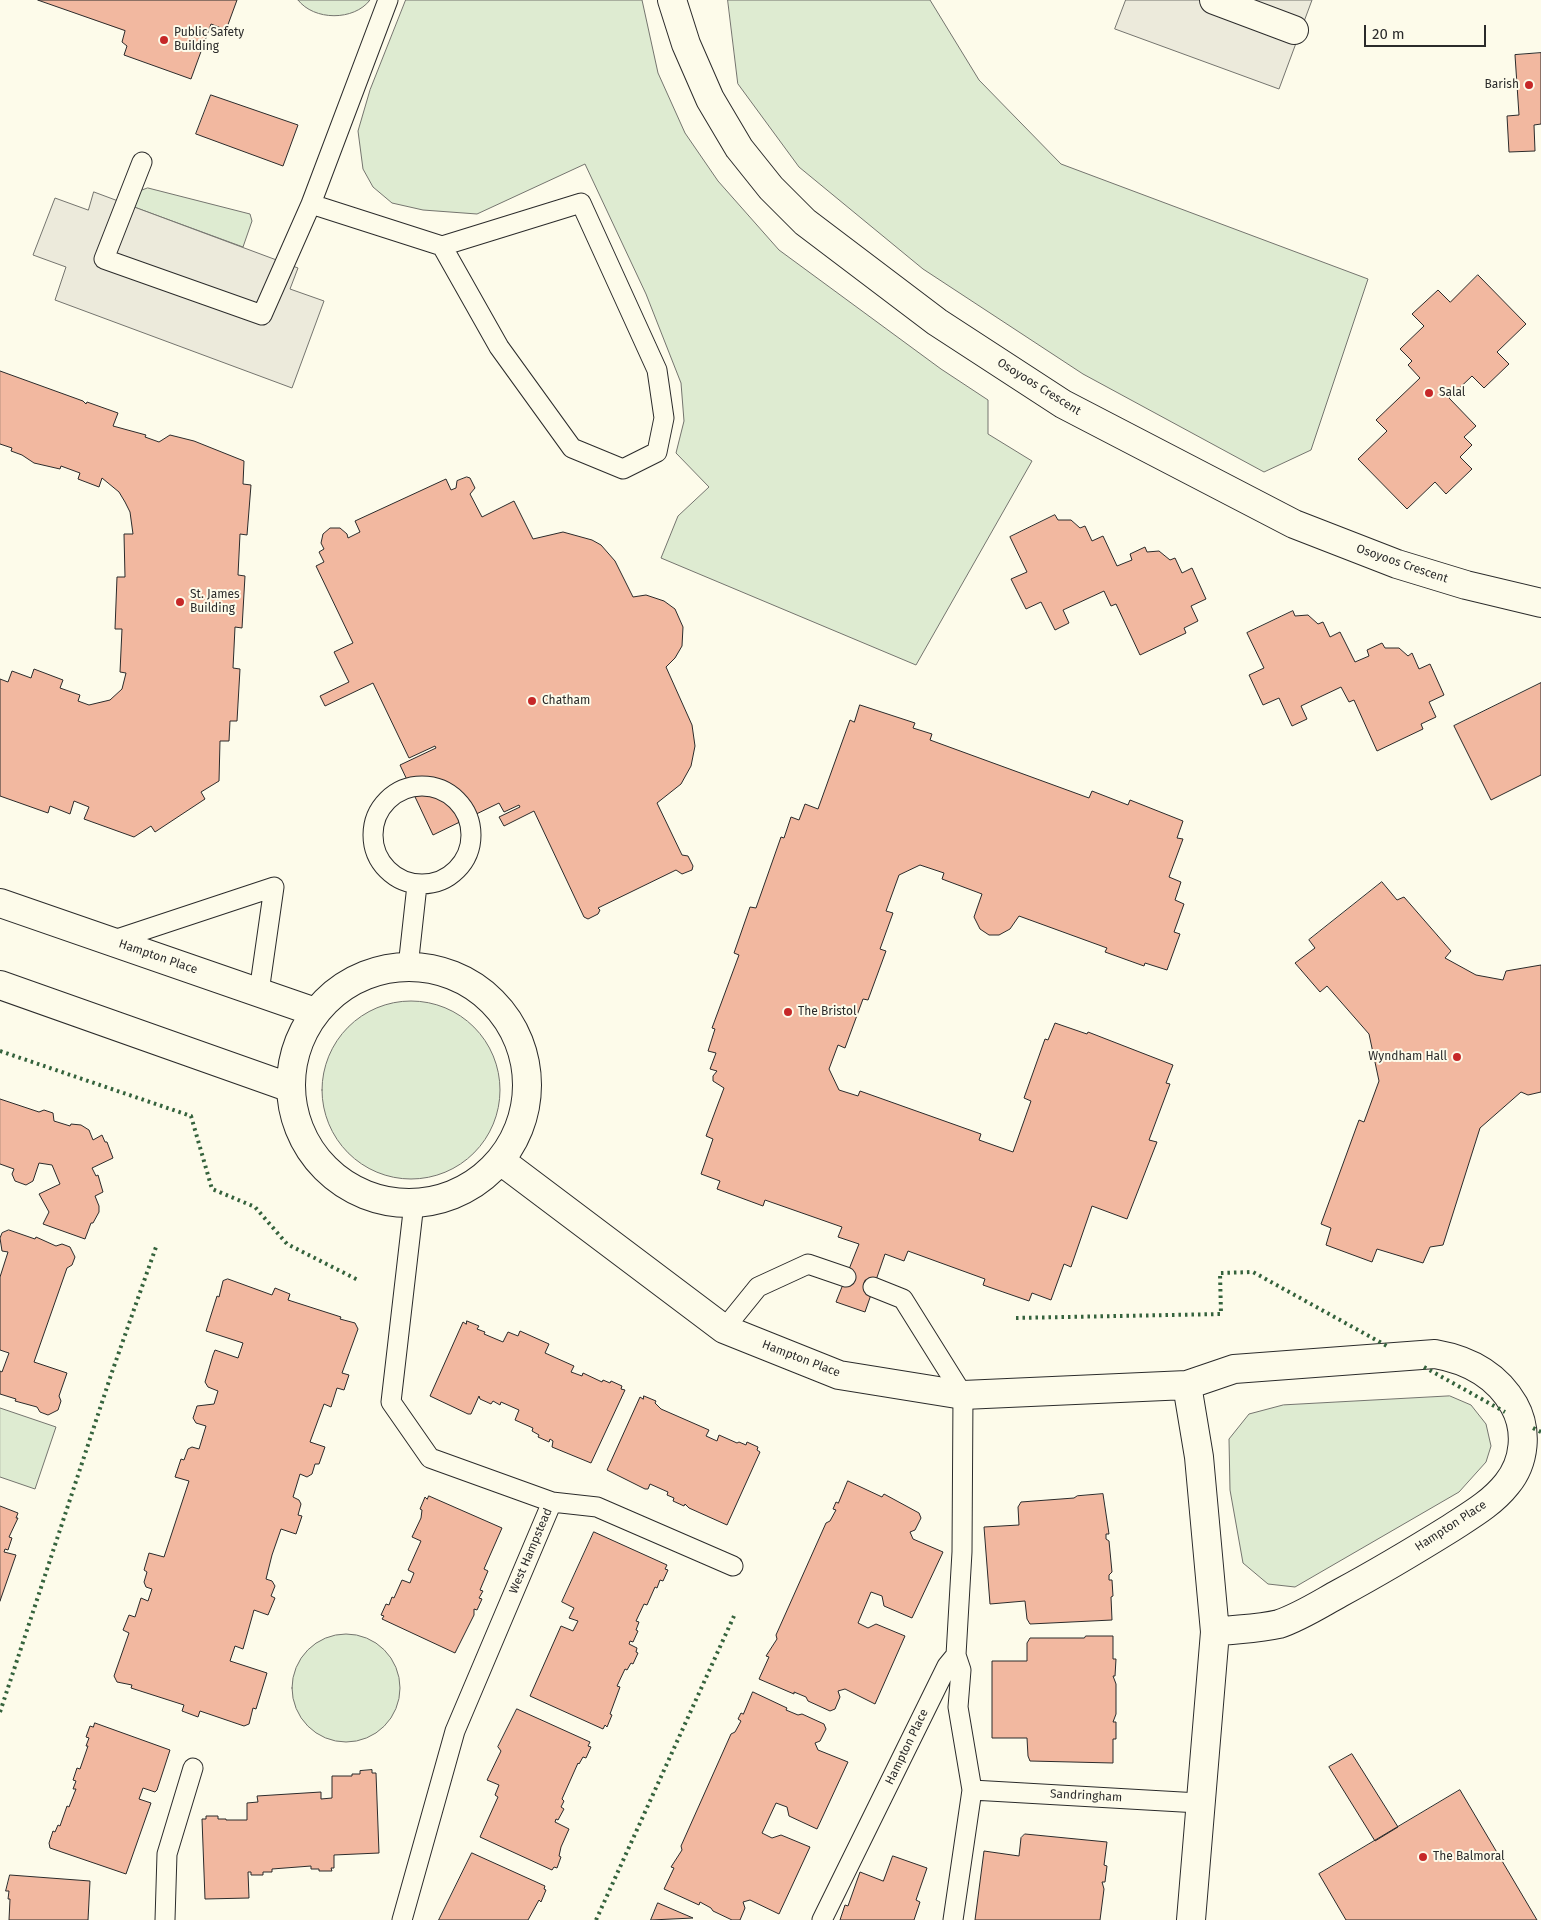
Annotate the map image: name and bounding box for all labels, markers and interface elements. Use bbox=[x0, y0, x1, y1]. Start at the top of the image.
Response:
scale bar bbox=[1366, 15, 1488, 47]
text: 20 m bbox=[1372, 25, 1405, 43]
place label: Public Safety Building bbox=[174, 26, 244, 54]
marker: Public Safety Building bbox=[158, 34, 170, 46]
place label: Barish bbox=[1485, 78, 1519, 92]
marker: Barish bbox=[1523, 79, 1535, 91]
street label: Osoyoos Crescent bbox=[995, 355, 1083, 419]
place label: Salal bbox=[1439, 386, 1465, 400]
marker: Salal bbox=[1423, 387, 1435, 399]
street label: Osoyoos Crescent bbox=[1354, 542, 1450, 586]
place label: St. James Building bbox=[190, 588, 240, 616]
marker: St. James Building bbox=[174, 596, 186, 608]
place label: Chatham bbox=[542, 694, 590, 708]
marker: Chatham bbox=[526, 695, 538, 707]
street label: Hampton Place bbox=[117, 937, 199, 977]
place label: The Bristol bbox=[798, 1005, 857, 1019]
marker: The Bristol bbox=[782, 1006, 794, 1018]
place label: Wyndham Hall bbox=[1368, 1050, 1447, 1064]
marker: Wyndham Hall bbox=[1451, 1051, 1463, 1063]
street label: Hampton Place bbox=[760, 1338, 842, 1380]
street label: Hampton Place bbox=[1413, 1498, 1489, 1554]
street label: West Hampstead bbox=[507, 1506, 555, 1596]
street label: Hampton Place bbox=[882, 1707, 932, 1787]
street label: Sandringham bbox=[1049, 1787, 1123, 1805]
place label: The Balmoral bbox=[1433, 1850, 1505, 1864]
marker: The Balmoral bbox=[1417, 1851, 1429, 1863]

